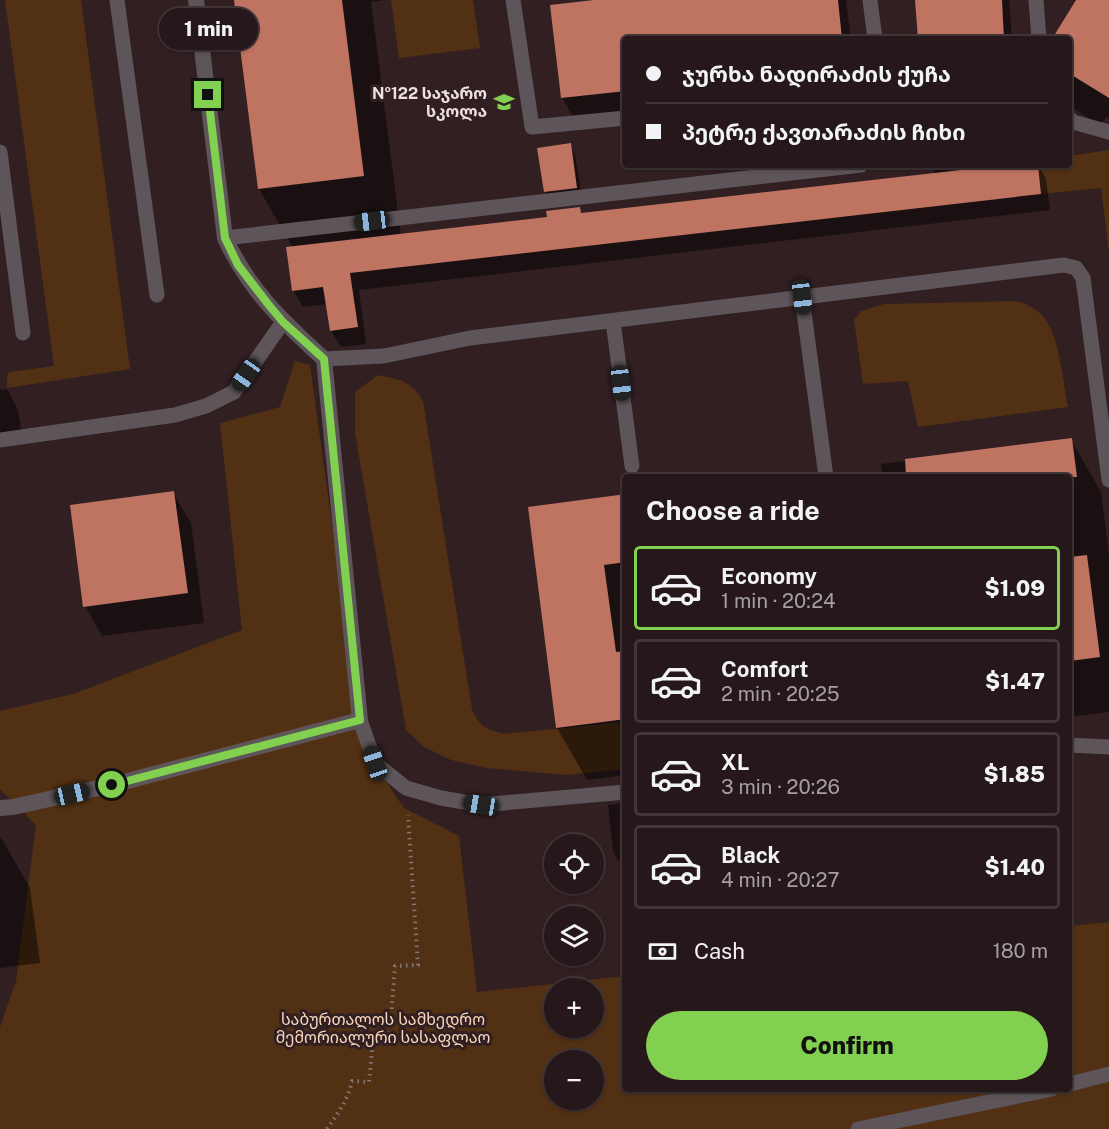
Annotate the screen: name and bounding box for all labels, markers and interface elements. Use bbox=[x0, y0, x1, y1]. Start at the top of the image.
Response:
callout: 1 min bbox=[158, 8, 258, 50]
text: 1 min bbox=[184, 17, 233, 41]
text: ჯურხა ნადირაძის ქუჩა bbox=[682, 61, 951, 87]
route end bbox=[194, 81, 221, 108]
place label: №122 საჯარო სკოლა bbox=[372, 84, 487, 122]
school or university icon: №122 საჯარო სკოლა bbox=[492, 90, 516, 114]
text: პეტრე ქავთარაძის ჩიხი bbox=[682, 119, 966, 145]
car bbox=[353, 210, 391, 232]
car bbox=[791, 278, 813, 316]
car bbox=[228, 355, 264, 395]
car bbox=[610, 364, 632, 402]
text: Choose a ride bbox=[646, 494, 820, 526]
icon: car bbox=[649, 561, 703, 615]
text: Economy bbox=[721, 563, 817, 589]
text: $1.09 bbox=[984, 575, 1045, 601]
text: 1 min · 20:24 bbox=[721, 589, 836, 613]
icon: car bbox=[649, 654, 703, 708]
text: Comfort bbox=[721, 656, 808, 682]
text: $1.47 bbox=[985, 668, 1045, 694]
text: 2 min · 20:25 bbox=[721, 682, 840, 706]
car bbox=[361, 743, 389, 783]
icon: car bbox=[649, 747, 703, 801]
text: XL bbox=[721, 749, 749, 775]
text: $1.85 bbox=[984, 761, 1045, 787]
route start bbox=[98, 771, 125, 798]
text: 3 min · 20:26 bbox=[721, 775, 840, 799]
car bbox=[52, 781, 92, 807]
car bbox=[462, 793, 500, 817]
map controls bbox=[544, 834, 604, 1110]
button: locate bbox=[544, 834, 604, 894]
icon: car bbox=[649, 840, 703, 894]
text: Black bbox=[721, 842, 780, 868]
text: $1.40 bbox=[985, 854, 1045, 880]
text: 4 min · 20:27 bbox=[721, 868, 840, 892]
button: layers bbox=[544, 906, 604, 966]
icon: cash bbox=[646, 935, 679, 968]
text: Cash bbox=[694, 938, 745, 964]
text: 180 m bbox=[993, 939, 1048, 963]
button: + bbox=[544, 978, 604, 1038]
park label: საბურთალოს სამხედრო მემორიალური სასაფლაო bbox=[276, 1010, 490, 1048]
button: Confirm bbox=[646, 1011, 1048, 1080]
button: − bbox=[544, 1050, 604, 1110]

